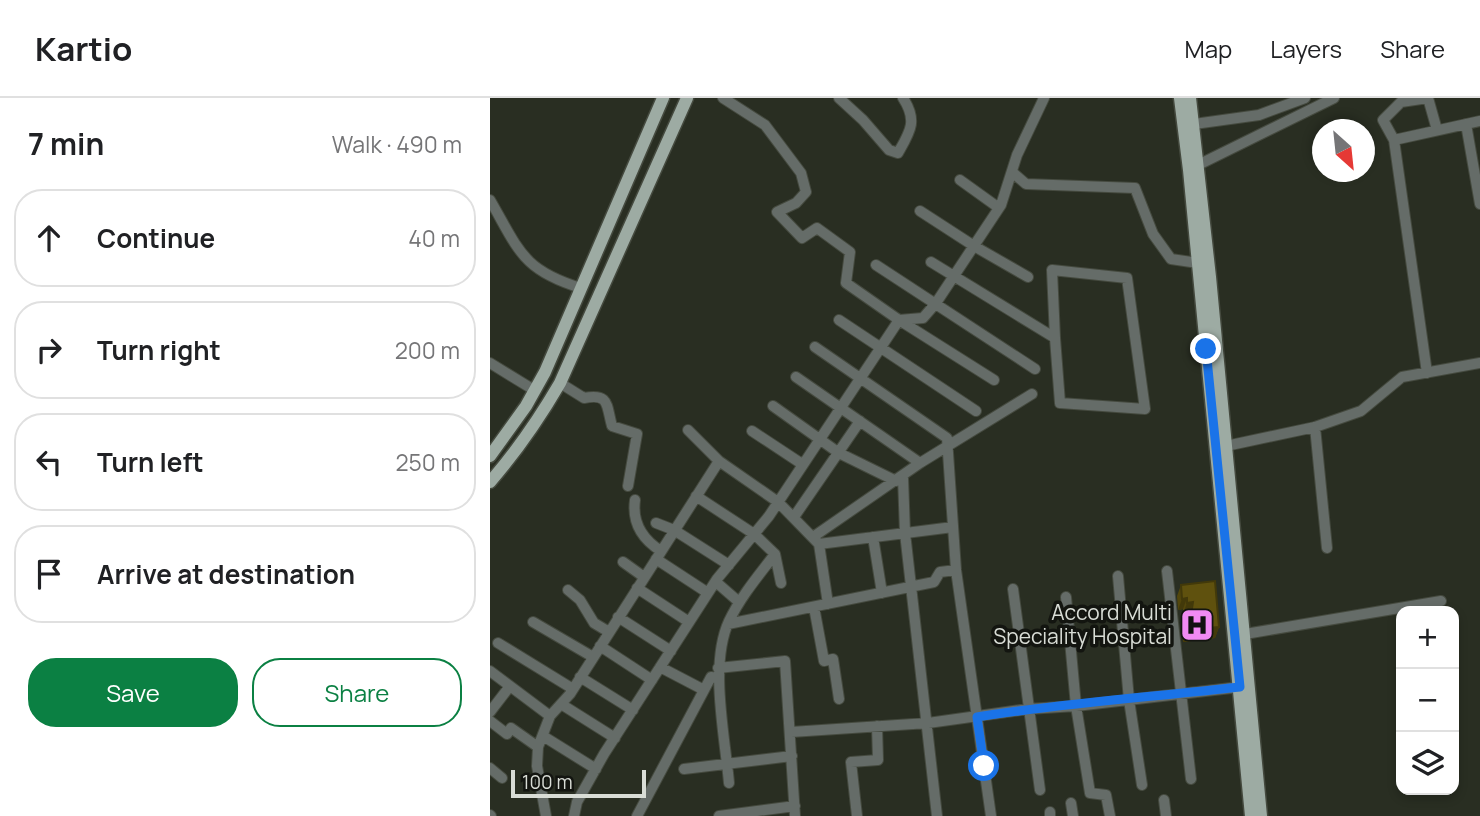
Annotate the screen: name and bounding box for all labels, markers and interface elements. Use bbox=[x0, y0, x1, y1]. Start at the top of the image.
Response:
text: Kartio bbox=[35, 26, 132, 71]
text: Map bbox=[1185, 32, 1232, 65]
text: Layers bbox=[1270, 32, 1342, 65]
text: Share bbox=[1380, 32, 1445, 65]
north arrow bbox=[1312, 119, 1375, 182]
text: 7 min bbox=[28, 123, 104, 164]
text: Walk · 490 m bbox=[332, 128, 462, 160]
icon: ahead bbox=[30, 219, 68, 257]
text: Continue bbox=[97, 220, 215, 256]
text: 40 m bbox=[408, 222, 460, 254]
icon: right bbox=[30, 331, 68, 369]
text: Turn right bbox=[97, 332, 221, 368]
route end bbox=[1190, 333, 1221, 364]
text: 200 m bbox=[395, 334, 460, 366]
icon: left bbox=[30, 443, 68, 481]
text: Turn left bbox=[97, 444, 204, 480]
text: 250 m bbox=[395, 446, 460, 478]
icon: arrive bbox=[30, 555, 68, 593]
text: Arrive at destination bbox=[97, 556, 355, 592]
place label: Accord Multi Speciality Hospital bbox=[993, 598, 1172, 650]
hospital icon: Accord Multi Speciality Hospital bbox=[1178, 606, 1216, 644]
map controls bbox=[1396, 606, 1459, 795]
button: + bbox=[1396, 606, 1459, 669]
button: Save bbox=[28, 658, 238, 727]
button: Share bbox=[252, 658, 462, 727]
button: − bbox=[1396, 669, 1459, 732]
button: layers bbox=[1396, 732, 1459, 795]
route start bbox=[968, 750, 999, 781]
scale bar bbox=[511, 767, 646, 799]
text: 100 m bbox=[522, 769, 573, 795]

